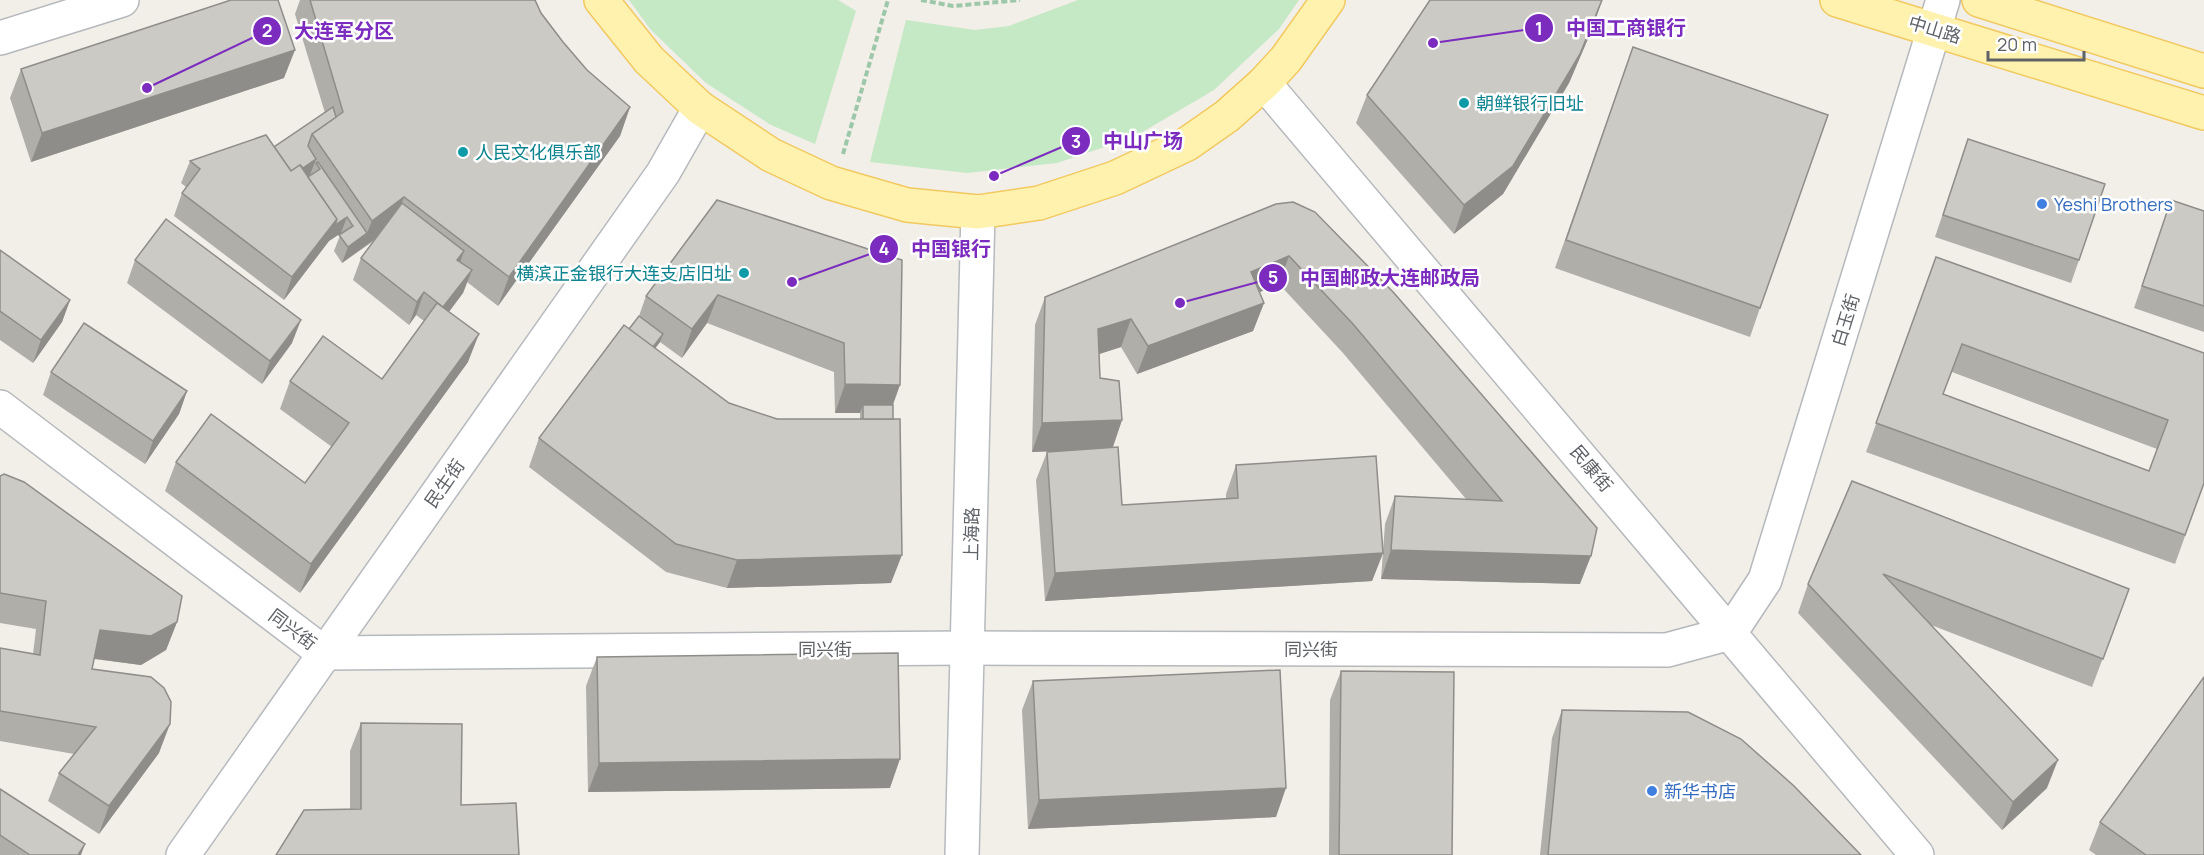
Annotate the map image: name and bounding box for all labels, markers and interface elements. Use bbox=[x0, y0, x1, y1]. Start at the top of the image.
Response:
callout: 中国工商银行 bbox=[1524, 9, 1698, 47]
street label: 中山路 bbox=[1906, 10, 1964, 48]
callout: 大连军分区 bbox=[252, 12, 406, 50]
text: 中国工商银行 bbox=[1566, 14, 1686, 41]
text: 1 bbox=[1535, 16, 1543, 40]
text: 大连军分区 bbox=[294, 17, 394, 44]
text: 2 bbox=[262, 18, 272, 42]
scale bar bbox=[1988, 24, 2084, 62]
text: 20 m bbox=[1997, 32, 2037, 56]
place label: 朝鲜银行旧址 bbox=[1476, 91, 1584, 115]
marker: 朝鲜银行旧址 bbox=[1457, 96, 1471, 110]
callout: 中山广场 bbox=[1061, 122, 1195, 160]
text: 中山广场 bbox=[1103, 127, 1183, 154]
text: 3 bbox=[1071, 129, 1081, 153]
place label: 人民文化俱乐部 bbox=[475, 140, 601, 164]
marker: 人民文化俱乐部 bbox=[456, 145, 470, 159]
place label: Yeshi Brothers bbox=[2054, 192, 2173, 216]
marker: Yeshi Brothers bbox=[2035, 197, 2049, 211]
callout: 中国银行 bbox=[869, 230, 1003, 268]
text: 中国银行 bbox=[911, 235, 991, 262]
text: 4 bbox=[879, 236, 890, 260]
callout: 中国邮政大连邮政局 bbox=[1258, 259, 1492, 297]
place label: 横滨正金银行大连支店旧址 bbox=[516, 261, 732, 285]
text: 中国邮政大连邮政局 bbox=[1300, 264, 1480, 291]
text: 5 bbox=[1268, 265, 1278, 289]
marker: 横滨正金银行大连支店旧址 bbox=[737, 266, 751, 280]
street label: 白玉街 bbox=[1826, 291, 1864, 349]
street label: 民康街 bbox=[1565, 440, 1619, 496]
street label: 民生街 bbox=[419, 454, 469, 512]
street label: 上海路 bbox=[959, 507, 983, 561]
street label: 同兴街 bbox=[264, 603, 322, 655]
street label: 同兴街 bbox=[798, 637, 852, 661]
street label: 同兴街 bbox=[1284, 637, 1338, 661]
place label: 新华书店 bbox=[1664, 779, 1736, 803]
marker: 新华书店 bbox=[1645, 784, 1659, 798]

